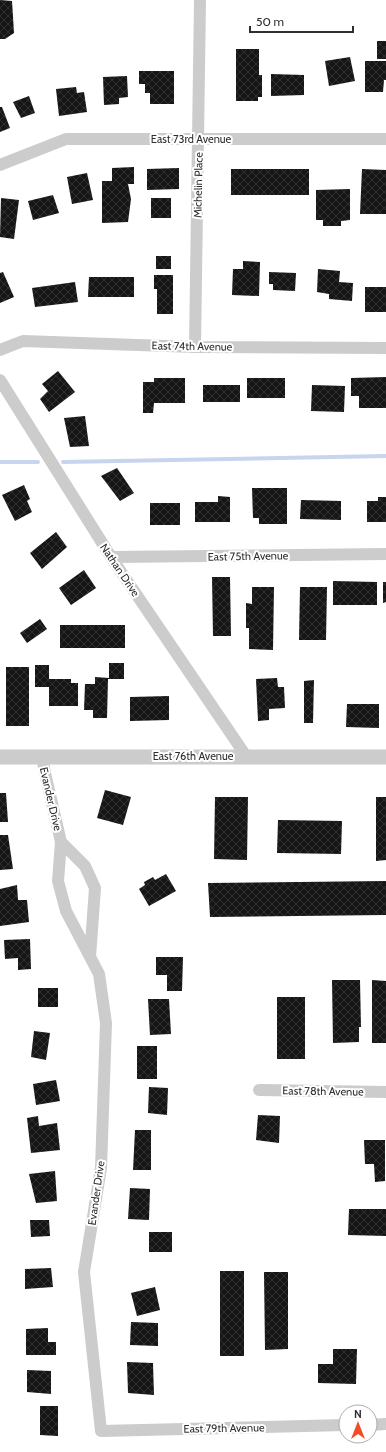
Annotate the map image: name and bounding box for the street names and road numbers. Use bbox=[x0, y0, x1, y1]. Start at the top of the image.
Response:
street label: East 73rd Avenue bbox=[151, 132, 232, 146]
street label: Michelin Place bbox=[190, 152, 206, 218]
street label: East 74th Avenue bbox=[152, 338, 233, 354]
street label: Nathan Drive bbox=[97, 541, 143, 600]
street label: East 75th Avenue bbox=[208, 548, 289, 564]
street label: East 76th Avenue bbox=[153, 749, 234, 763]
street label: Evander Drive bbox=[37, 766, 65, 833]
street label: East 78th Avenue bbox=[282, 1083, 364, 1099]
street label: Evander Drive bbox=[85, 1159, 108, 1226]
street label: East 79th Avenue bbox=[183, 1420, 265, 1436]

